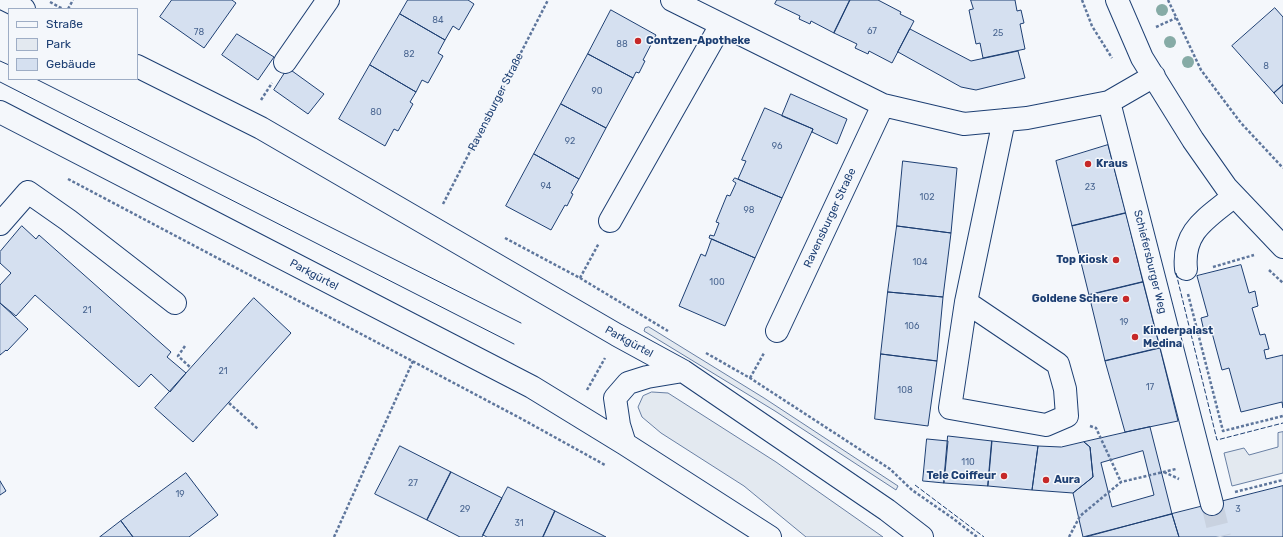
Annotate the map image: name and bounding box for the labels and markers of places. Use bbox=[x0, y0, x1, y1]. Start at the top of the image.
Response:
place label: Contzen-Apotheke bbox=[646, 34, 750, 48]
marker: Contzen-Apotheke bbox=[633, 36, 643, 46]
place label: Kraus bbox=[1096, 157, 1128, 171]
marker: Kraus bbox=[1083, 159, 1093, 169]
place label: Top Kiosk bbox=[1056, 253, 1108, 267]
marker: Top Kiosk bbox=[1111, 255, 1121, 265]
place label: Goldene Schere bbox=[1032, 292, 1118, 306]
marker: Goldene Schere bbox=[1121, 294, 1131, 304]
place label: Kinderpalast Medina bbox=[1143, 324, 1213, 350]
marker: Kinderpalast Medina bbox=[1130, 332, 1140, 342]
place label: Tele Coiffeur bbox=[927, 469, 996, 483]
marker: Tele Coiffeur bbox=[999, 471, 1009, 481]
place label: Aura bbox=[1054, 473, 1080, 487]
marker: Aura bbox=[1041, 475, 1051, 485]

